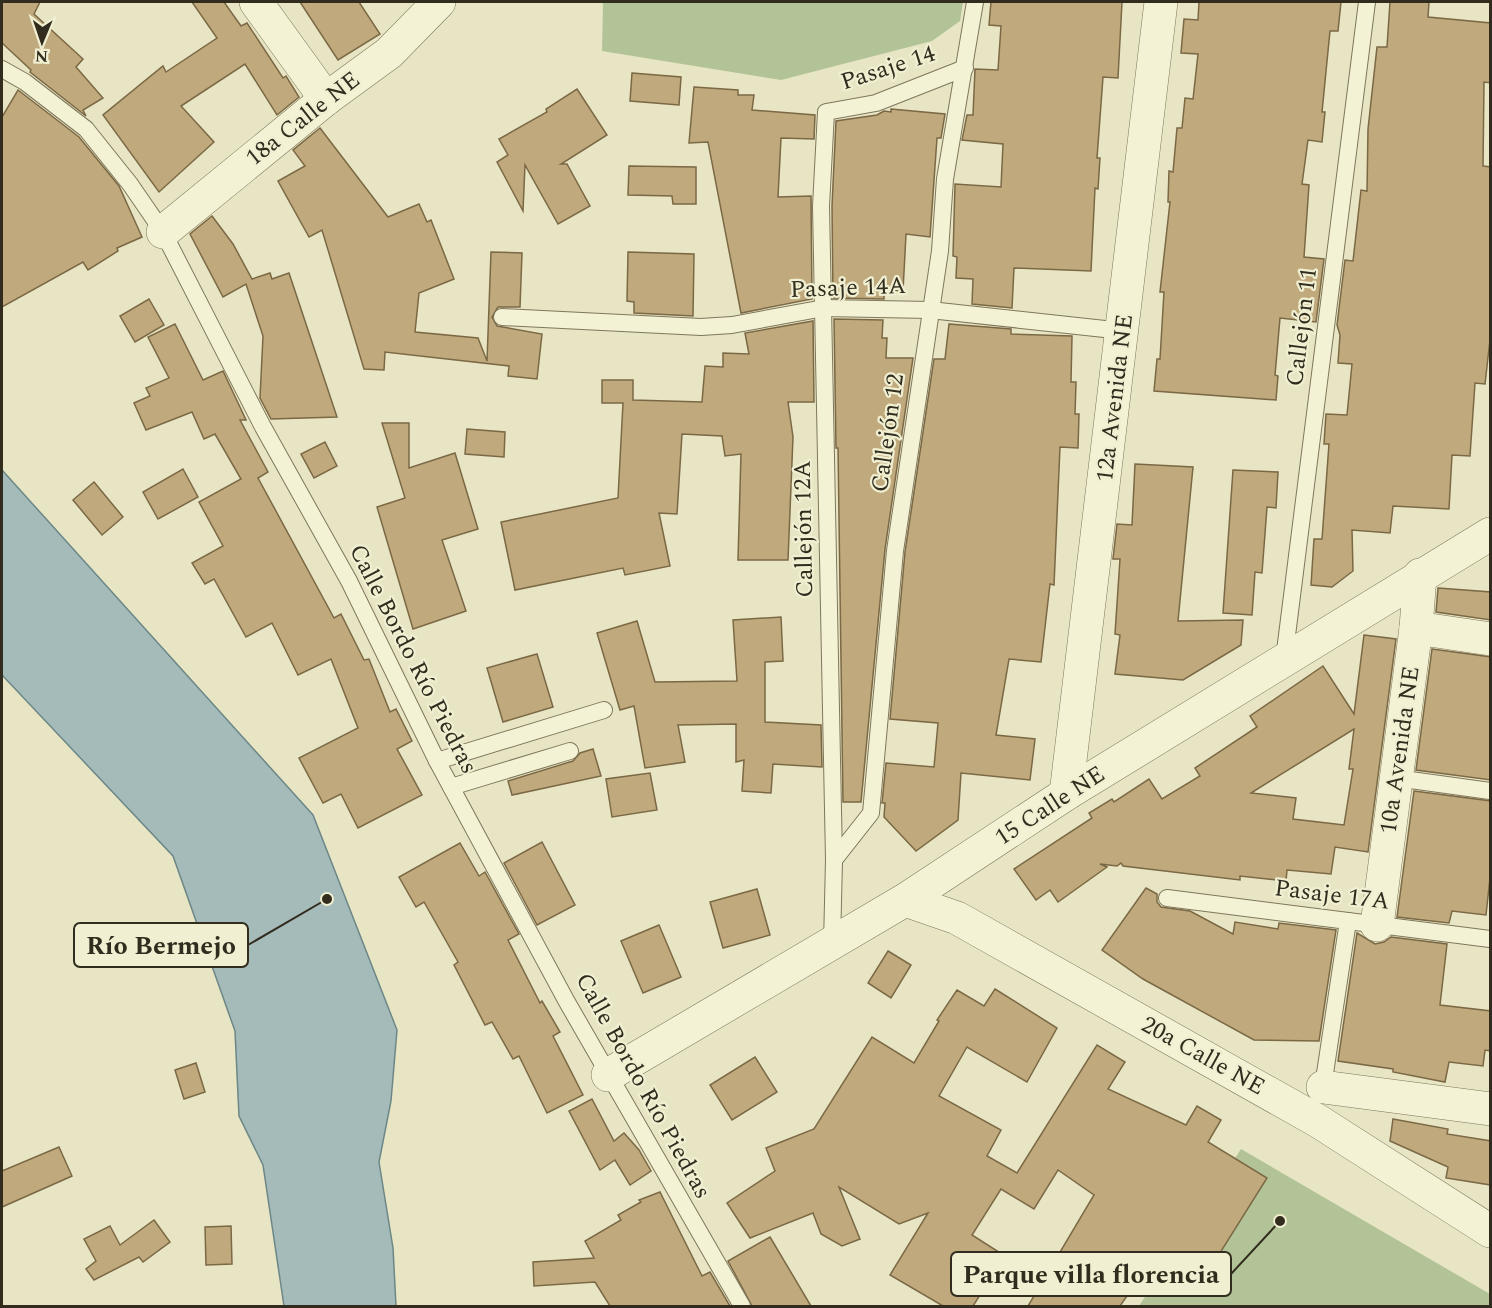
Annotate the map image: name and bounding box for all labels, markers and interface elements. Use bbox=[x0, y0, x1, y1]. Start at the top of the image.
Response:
north arrow bbox=[12, 12, 72, 72]
street label: Pasaje 14 bbox=[836, 36, 940, 100]
text: N bbox=[35, 44, 48, 68]
street label: 18a Calle NE bbox=[238, 63, 368, 175]
street label: Callejón 11 bbox=[1277, 266, 1327, 388]
street label: Pasaje 14A bbox=[789, 268, 907, 308]
street label: 12a Avenida NE bbox=[1087, 312, 1143, 484]
street label: Callejón 12 bbox=[862, 371, 914, 495]
street label: Callejón 12A bbox=[785, 460, 823, 598]
street label: Calle Bordo Río Piedras bbox=[339, 538, 487, 780]
street label: 10a Avenida NE bbox=[1370, 664, 1430, 836]
street label: 15 Calle NE bbox=[988, 757, 1112, 855]
street label: Pasaje 17A bbox=[1272, 870, 1392, 920]
callout: Río Bermejo bbox=[74, 923, 248, 967]
text: Río Bermejo bbox=[86, 926, 236, 966]
street label: Calle Bordo Río Piedras bbox=[566, 966, 720, 1206]
street label: 20a Calle NE bbox=[1134, 1007, 1272, 1105]
callout: Parque villa florencia bbox=[951, 1252, 1231, 1296]
text: Parque villa florencia bbox=[963, 1255, 1220, 1295]

